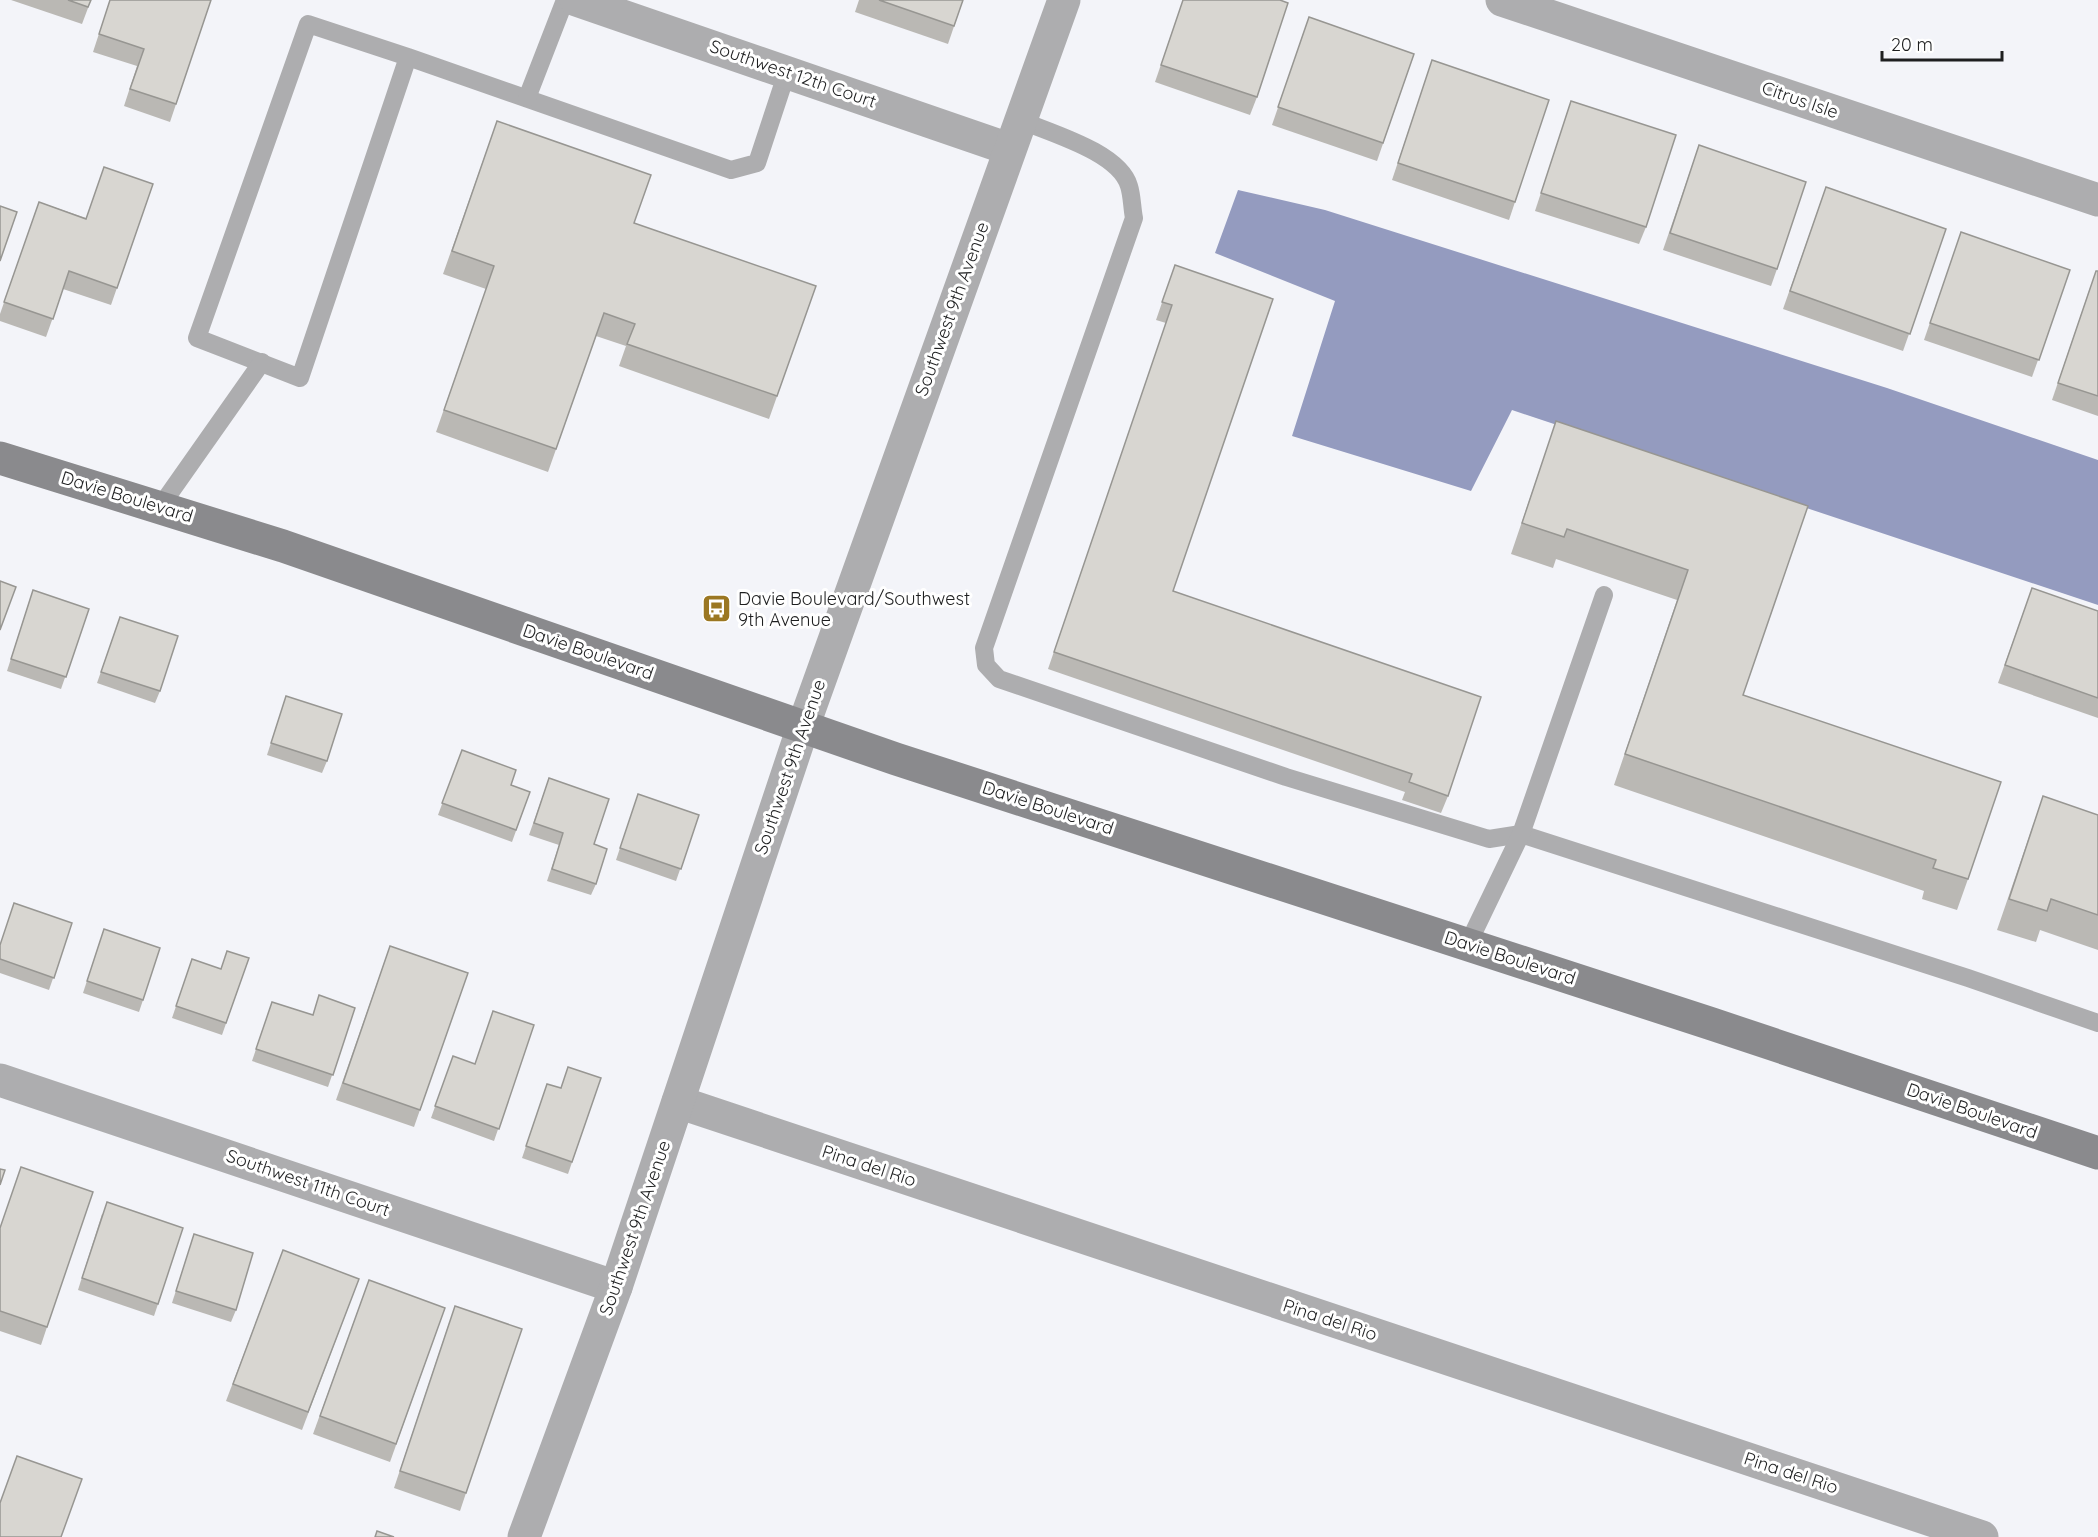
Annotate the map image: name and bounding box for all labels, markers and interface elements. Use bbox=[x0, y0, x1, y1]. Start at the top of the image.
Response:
scale bar bbox=[1882, 24, 2002, 62]
text: 20 m bbox=[1891, 33, 1933, 56]
street label: Southwest 12th Court bbox=[707, 34, 879, 113]
street label: Citrus Isle bbox=[1759, 76, 1841, 123]
street label: Southwest 9th Avenue bbox=[909, 219, 994, 399]
street label: Davie Boulevard bbox=[58, 466, 196, 528]
place label: Davie Boulevard/Southwest 9th Avenue bbox=[738, 587, 970, 631]
bus stop icon: Davie Boulevard/Southwest 9th Avenue bbox=[701, 593, 733, 625]
street label: Davie Boulevard bbox=[520, 618, 657, 685]
street label: Southwest 9th Avenue bbox=[749, 676, 830, 857]
street label: Davie Boulevard bbox=[980, 775, 1117, 840]
street label: Davie Boulevard bbox=[1442, 925, 1579, 990]
street label: Davie Boulevard bbox=[1904, 1077, 2041, 1144]
street label: Southwest 9th Avenue bbox=[594, 1137, 675, 1318]
street label: Pina del Rio bbox=[819, 1139, 919, 1192]
street label: Southwest 11th Court bbox=[223, 1144, 393, 1221]
street label: Pina del Rio bbox=[1280, 1293, 1380, 1346]
street label: Pina del Rio bbox=[1741, 1446, 1841, 1499]

